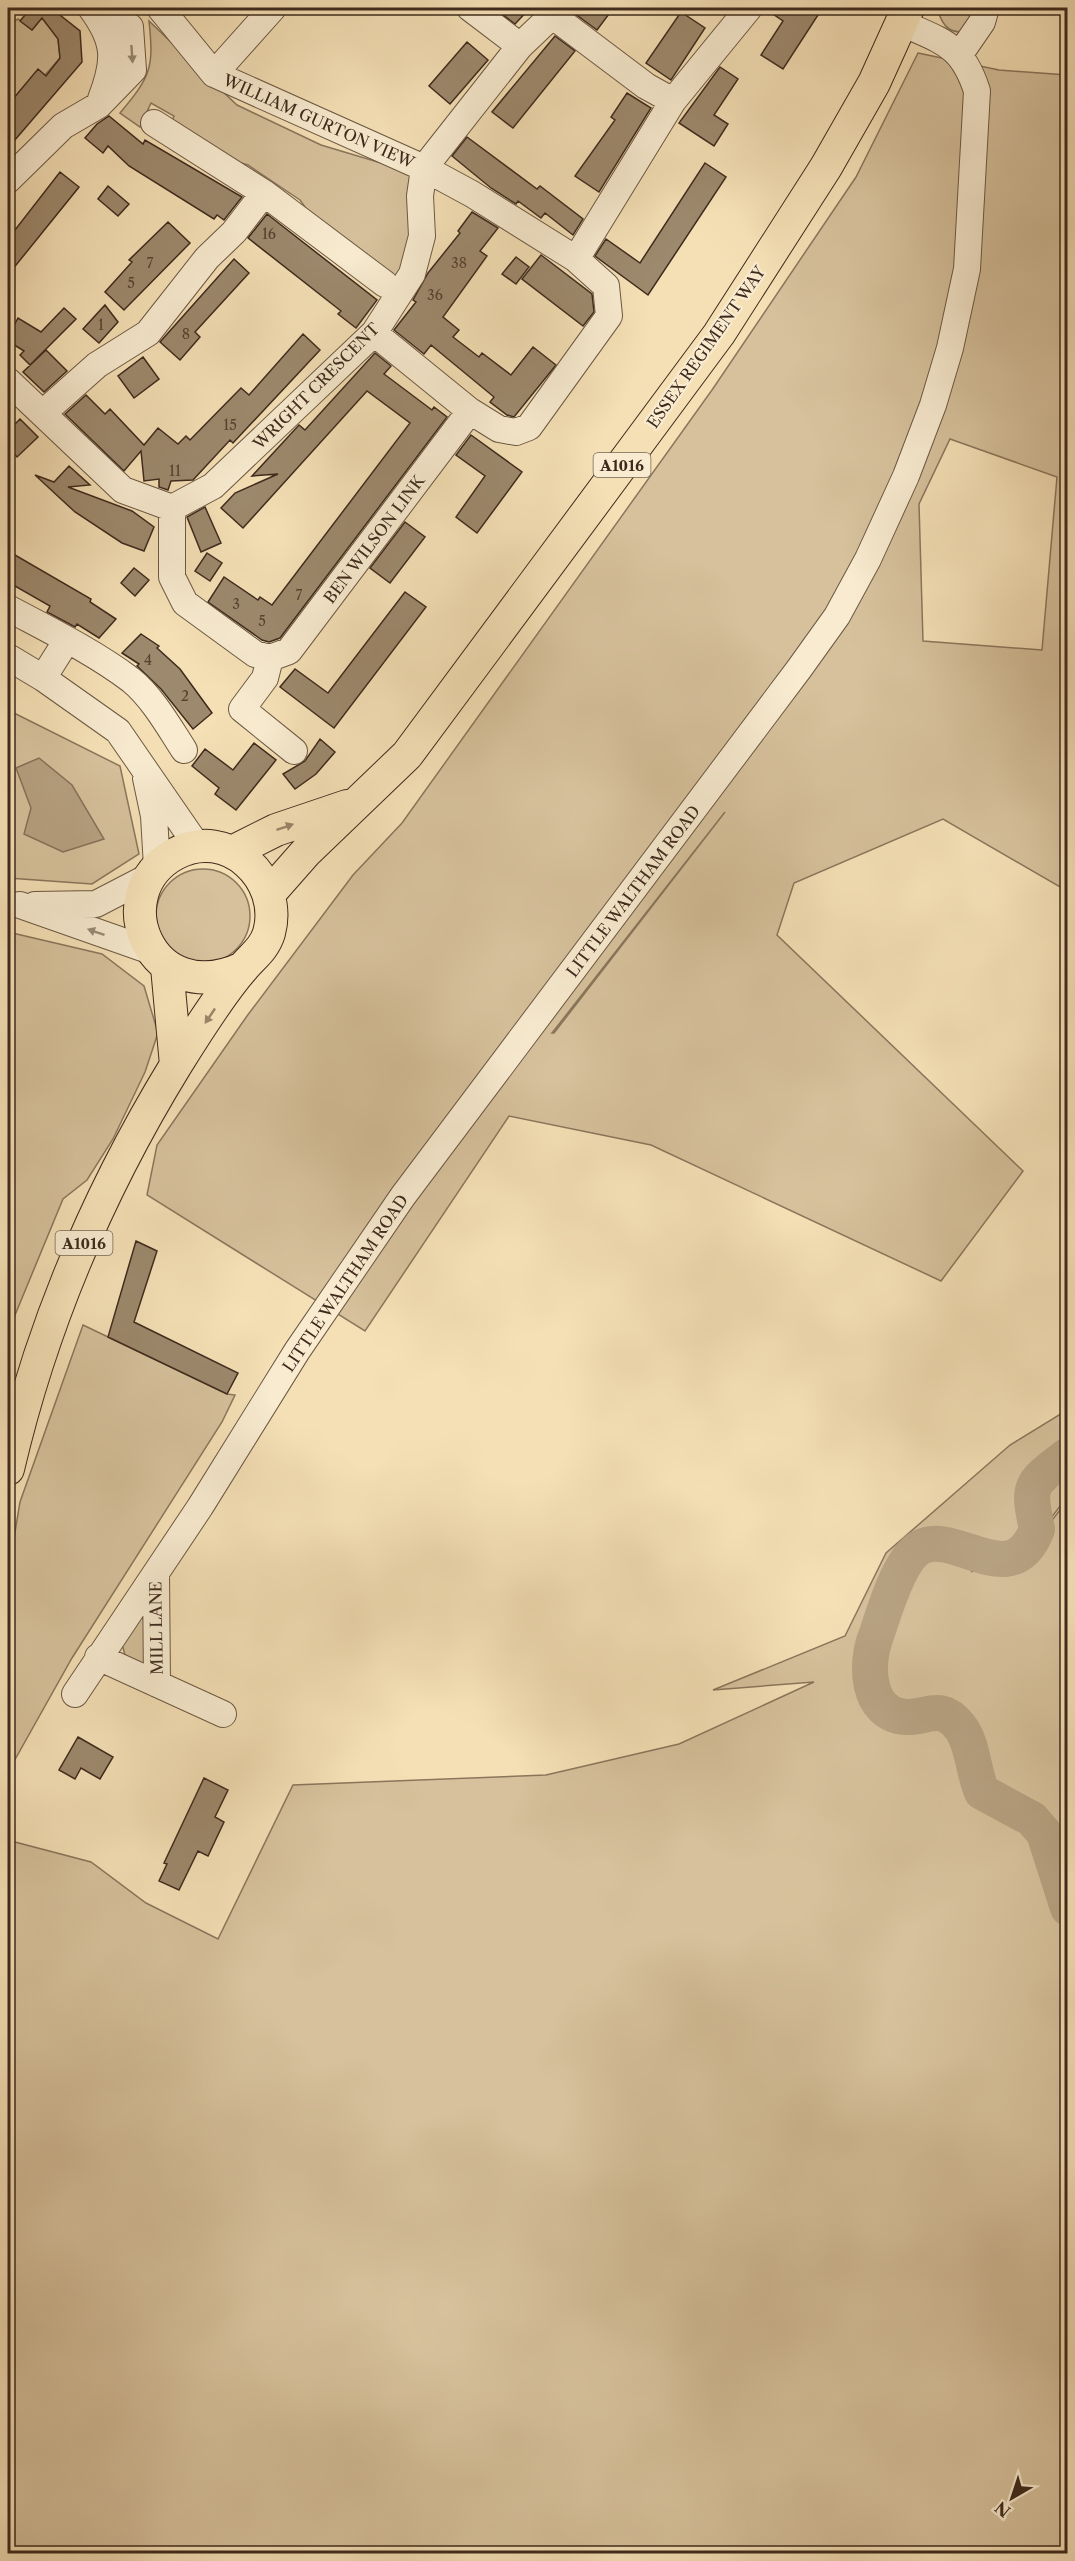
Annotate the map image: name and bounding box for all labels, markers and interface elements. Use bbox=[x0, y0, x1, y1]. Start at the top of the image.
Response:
one-way arrow bbox=[127, 45, 136, 64]
street label: WILLIAM GURTON VIEW bbox=[219, 69, 418, 173]
house number: 16 bbox=[262, 225, 276, 243]
house number: 7 bbox=[147, 254, 154, 272]
house number: 38 bbox=[451, 254, 467, 272]
street label: ESSEX REGIMENT WAY bbox=[642, 262, 770, 432]
house number: 5 bbox=[127, 274, 135, 292]
house number: 36 bbox=[427, 286, 443, 304]
house number: 1 bbox=[98, 316, 104, 334]
street label: WRIGHT CRESCENT bbox=[248, 319, 383, 454]
house number: 8 bbox=[182, 325, 190, 343]
house number: 15 bbox=[223, 416, 237, 434]
road number: A1016 bbox=[594, 453, 650, 477]
house number: 11 bbox=[169, 462, 181, 480]
street label: BEN WILSON LINK bbox=[319, 470, 429, 607]
house number: 7 bbox=[296, 586, 303, 604]
house number: 3 bbox=[232, 595, 240, 613]
house number: 5 bbox=[258, 612, 266, 630]
house number: 4 bbox=[144, 651, 152, 669]
house number: 2 bbox=[181, 687, 189, 705]
street label: LITTLE WALTHAM ROAD bbox=[562, 801, 704, 981]
one-way arrow bbox=[276, 821, 294, 831]
one-way arrow bbox=[87, 927, 105, 937]
one-way arrow bbox=[205, 1008, 216, 1024]
street label: LITTLE WALTHAM ROAD bbox=[278, 1190, 412, 1376]
road number: A1016 bbox=[56, 1231, 112, 1255]
street label: MILL LANE bbox=[145, 1581, 167, 1675]
north arrow bbox=[982, 2468, 1042, 2528]
text: N bbox=[991, 2497, 1014, 2522]

